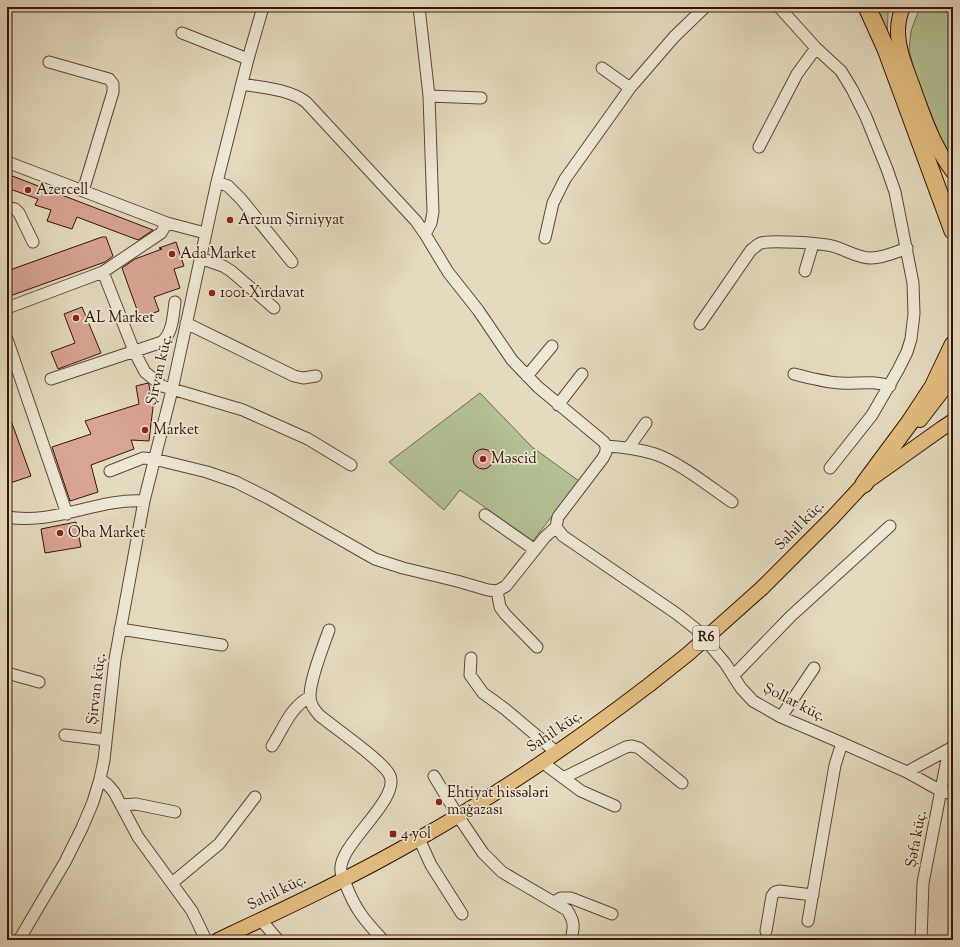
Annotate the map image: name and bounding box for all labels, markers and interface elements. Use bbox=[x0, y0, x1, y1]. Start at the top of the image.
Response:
place label: Azercell bbox=[36, 180, 89, 201]
marker: Azercell bbox=[23, 185, 33, 195]
place label: Arzum Şirniyyat bbox=[238, 210, 344, 231]
marker: Arzum Şirniyyat bbox=[225, 215, 235, 225]
place label: Ada Market bbox=[180, 244, 256, 265]
marker: Ada Market bbox=[167, 249, 177, 259]
place label: 1001 Xırdavat bbox=[220, 283, 305, 304]
marker: 1001 Xırdavat bbox=[207, 288, 217, 298]
place label: AL Market bbox=[84, 308, 154, 329]
marker: AL Market bbox=[71, 313, 81, 323]
street label: Şirvan küç. bbox=[142, 332, 178, 408]
place label: Market bbox=[153, 420, 199, 441]
marker: Market bbox=[140, 425, 150, 435]
place label: Məscid bbox=[491, 449, 537, 470]
marker: Məscid bbox=[478, 454, 488, 464]
street label: Sahil küç. bbox=[770, 496, 830, 556]
place label: Oba Market bbox=[68, 523, 145, 544]
marker: Oba Market bbox=[55, 528, 65, 538]
road number: R6 bbox=[693, 626, 719, 650]
street label: Şirvan küç. bbox=[82, 652, 112, 726]
street label: Şollar küç. bbox=[759, 678, 829, 728]
street label: Sahil küç. bbox=[523, 706, 587, 758]
place label: Ehtiyat hissələri mağazası bbox=[447, 783, 549, 821]
marker: Ehtiyat hissələri mağazası bbox=[434, 797, 444, 807]
street label: Şəfa küç. bbox=[901, 809, 933, 869]
place label: 4 yol bbox=[401, 824, 431, 845]
marker: 4 yol bbox=[388, 829, 398, 839]
street label: Sahil küç. bbox=[244, 870, 310, 916]

